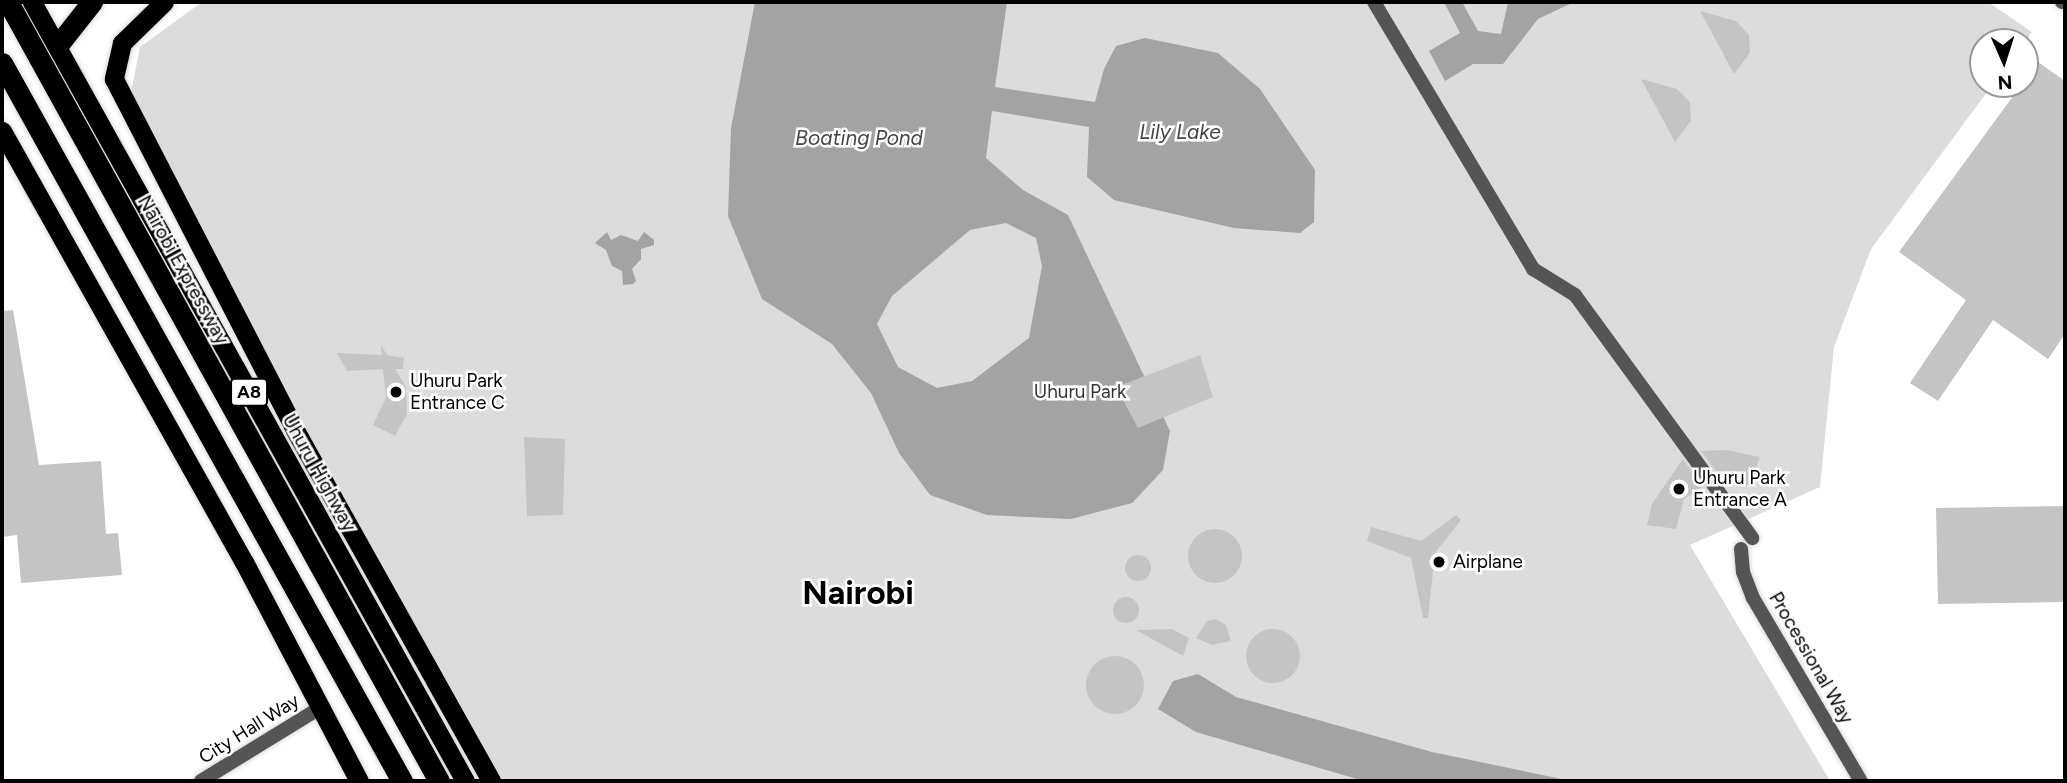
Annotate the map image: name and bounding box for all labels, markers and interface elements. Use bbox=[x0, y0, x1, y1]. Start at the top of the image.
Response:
north arrow bbox=[1969, 28, 2039, 98]
text: N bbox=[1997, 71, 2013, 94]
water label: Lily Lake bbox=[1139, 119, 1221, 145]
water label: Boating Pond bbox=[795, 125, 923, 151]
street label: Nairobi Expressway bbox=[133, 192, 233, 348]
place label: Uhuru Park Entrance C bbox=[410, 370, 505, 414]
road number: A8 bbox=[230, 378, 268, 406]
park label: Uhuru Park bbox=[1034, 381, 1126, 403]
marker: Uhuru Park Entrance C bbox=[388, 384, 404, 400]
street label: Uhuru Highway bbox=[277, 410, 361, 536]
place label: Uhuru Park Entrance A bbox=[1693, 467, 1787, 511]
marker: Uhuru Park Entrance A bbox=[1671, 481, 1687, 497]
place label: Airplane bbox=[1453, 551, 1523, 573]
marker: Airplane bbox=[1431, 554, 1447, 570]
district label: Nairobi bbox=[802, 573, 914, 613]
street label: Processional Way bbox=[1764, 588, 1858, 728]
street label: City Hall Way bbox=[195, 689, 303, 769]

